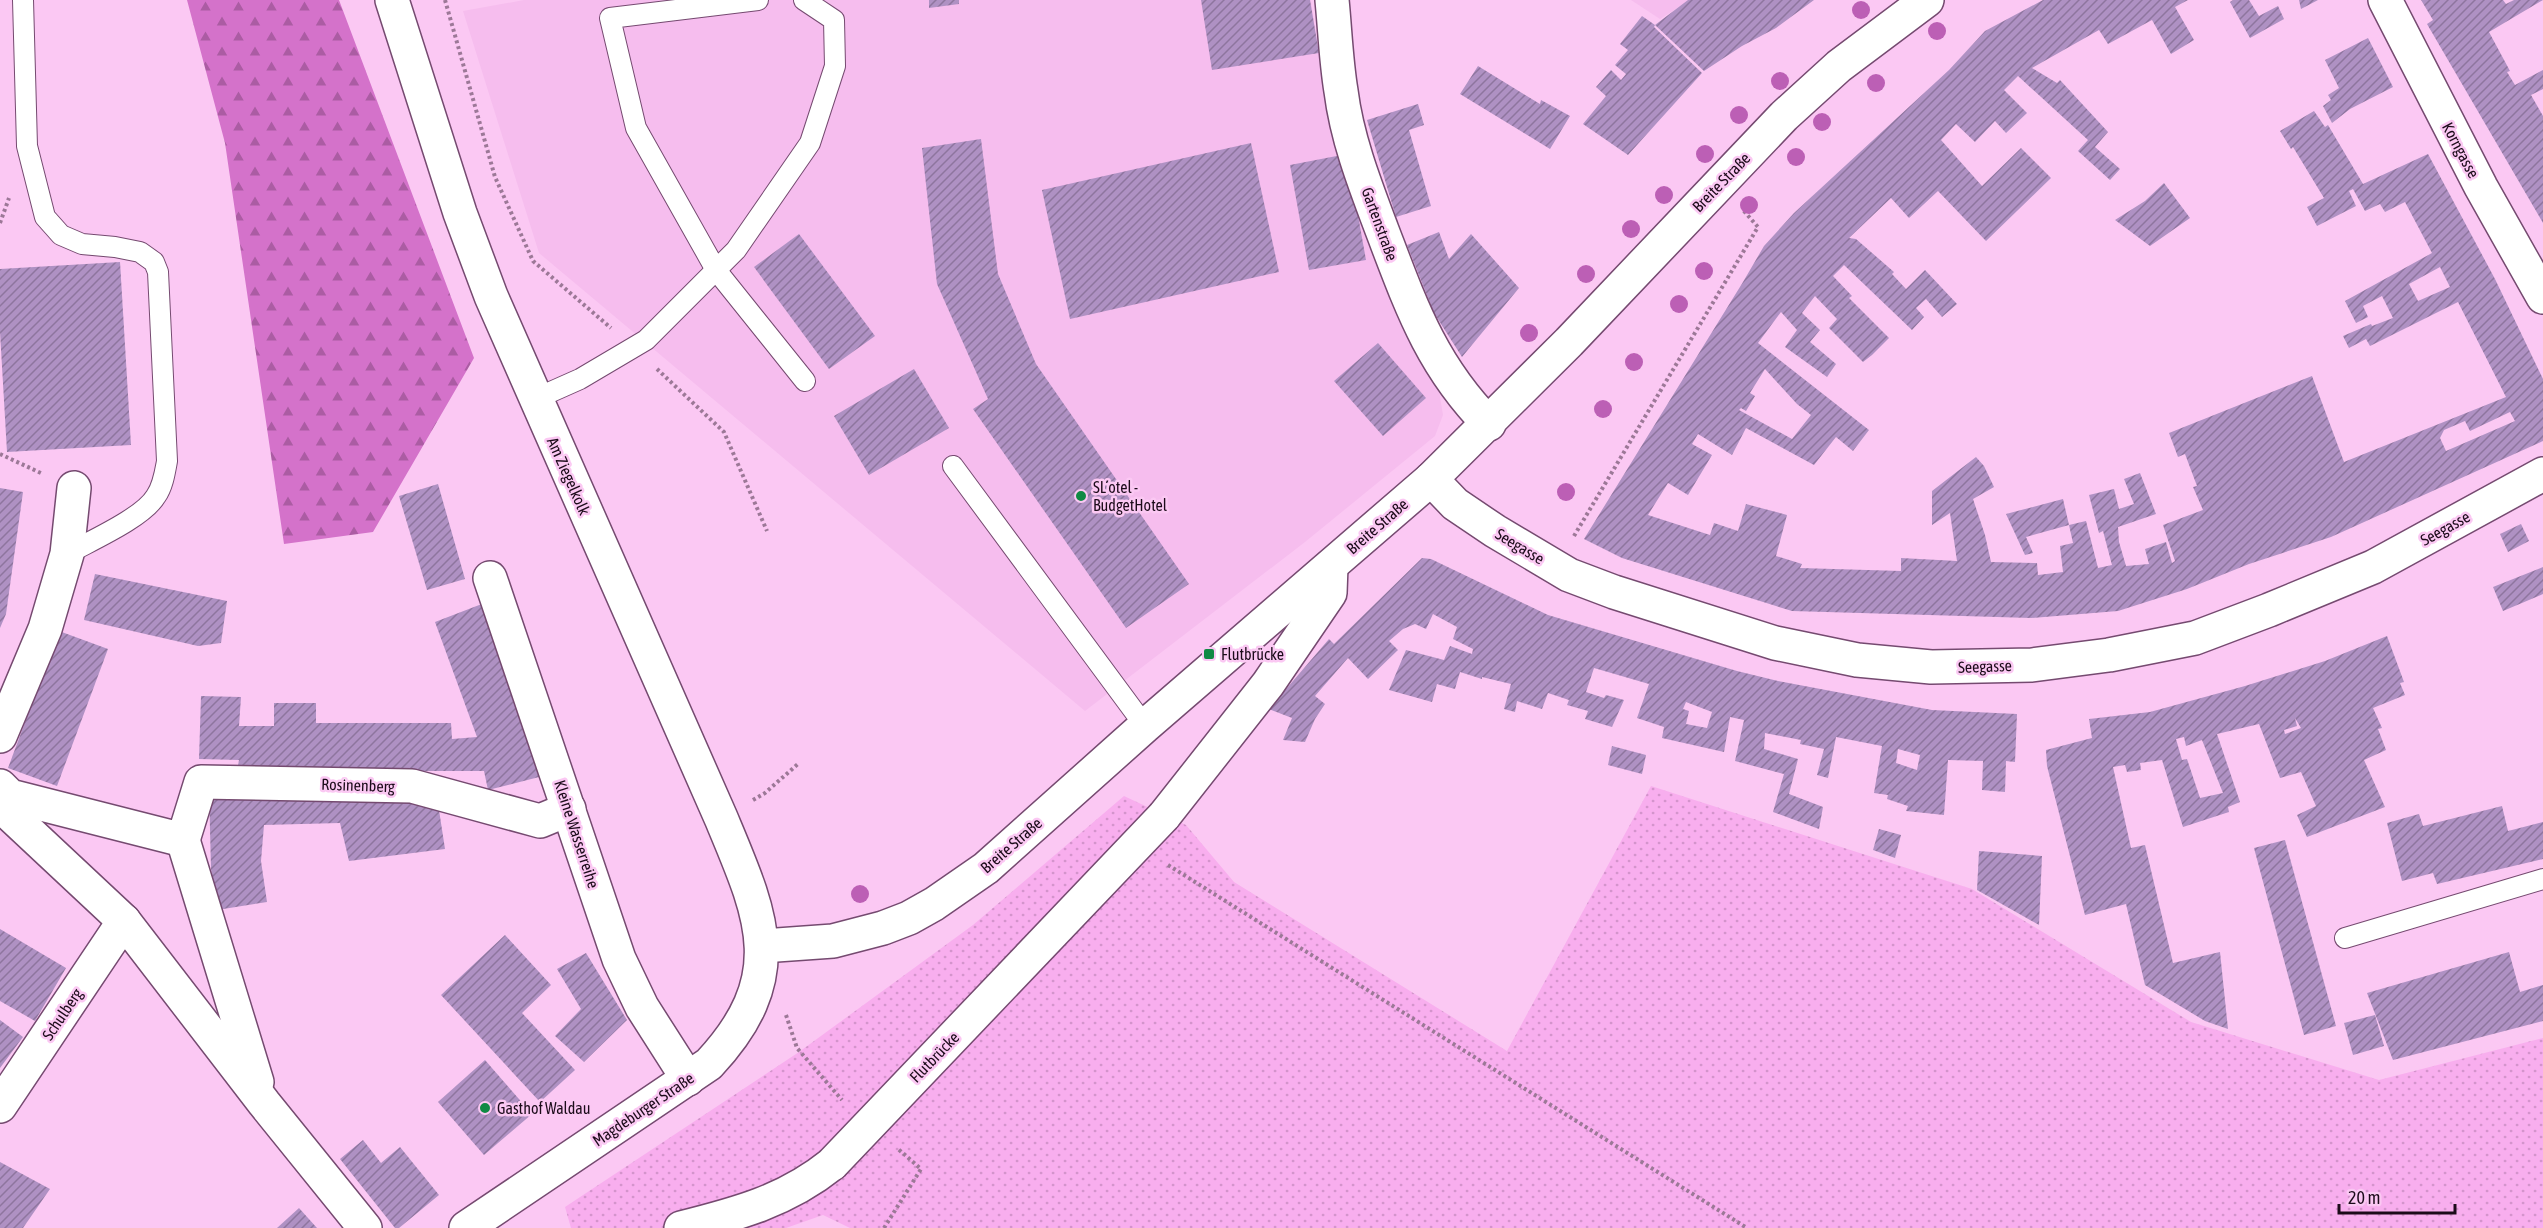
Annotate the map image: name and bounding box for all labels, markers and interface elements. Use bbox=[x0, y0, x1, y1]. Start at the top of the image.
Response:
street label: Korngasse bbox=[2438, 119, 2483, 181]
street label: Breite Straße bbox=[1688, 149, 1754, 215]
street label: Gartenstraße bbox=[1358, 185, 1402, 263]
street label: Am Ziegelkolk bbox=[543, 434, 594, 518]
place label: SL´otel - BudgetHotel bbox=[1093, 478, 1168, 515]
marker: SL´otel - BudgetHotel bbox=[1074, 489, 1088, 503]
street label: Breite Straße bbox=[1343, 495, 1411, 557]
street label: Seegasse bbox=[2417, 507, 2473, 550]
street label: Seegasse bbox=[1492, 524, 1548, 568]
place label: Flutbrücke bbox=[1221, 645, 1284, 663]
marker: Flutbrücke bbox=[1202, 647, 1216, 661]
street label: Seegasse bbox=[1958, 656, 2012, 677]
street label: Rosinenberg bbox=[321, 775, 395, 796]
street label: Kleine Wasserreihe bbox=[551, 778, 603, 890]
street label: Breite Straße bbox=[977, 814, 1045, 876]
street label: Schulberg bbox=[38, 985, 87, 1044]
street label: Flutbrücke bbox=[906, 1028, 962, 1086]
street label: Magdeburger Straße bbox=[589, 1069, 697, 1150]
place label: Gasthof Waldau bbox=[497, 1099, 590, 1117]
marker: Gasthof Waldau bbox=[478, 1101, 492, 1115]
scale bar bbox=[2339, 1177, 2454, 1215]
text: 20 m bbox=[2348, 1187, 2380, 1208]

